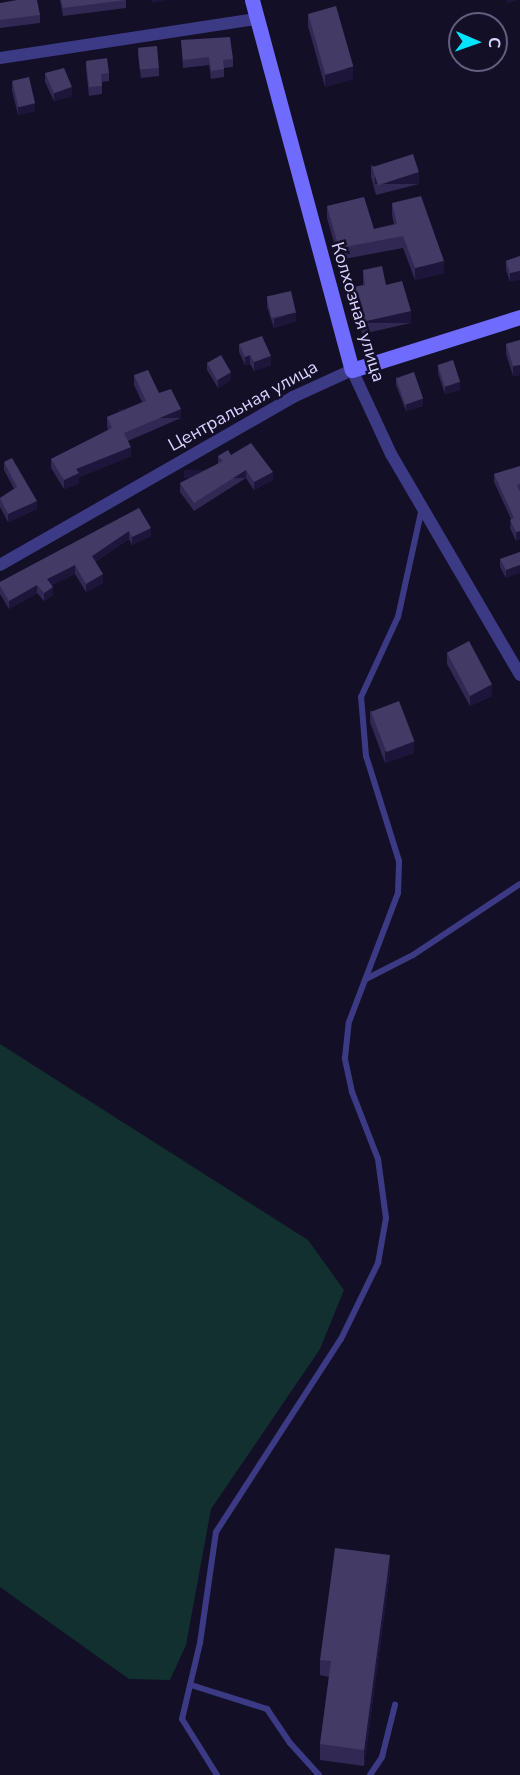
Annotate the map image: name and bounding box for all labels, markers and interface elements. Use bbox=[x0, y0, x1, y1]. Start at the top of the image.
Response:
north arrow bbox=[448, 12, 508, 72]
text: С bbox=[483, 37, 505, 48]
street label: Колхозная улица bbox=[326, 239, 390, 385]
street label: Центральная улица bbox=[164, 356, 322, 456]

